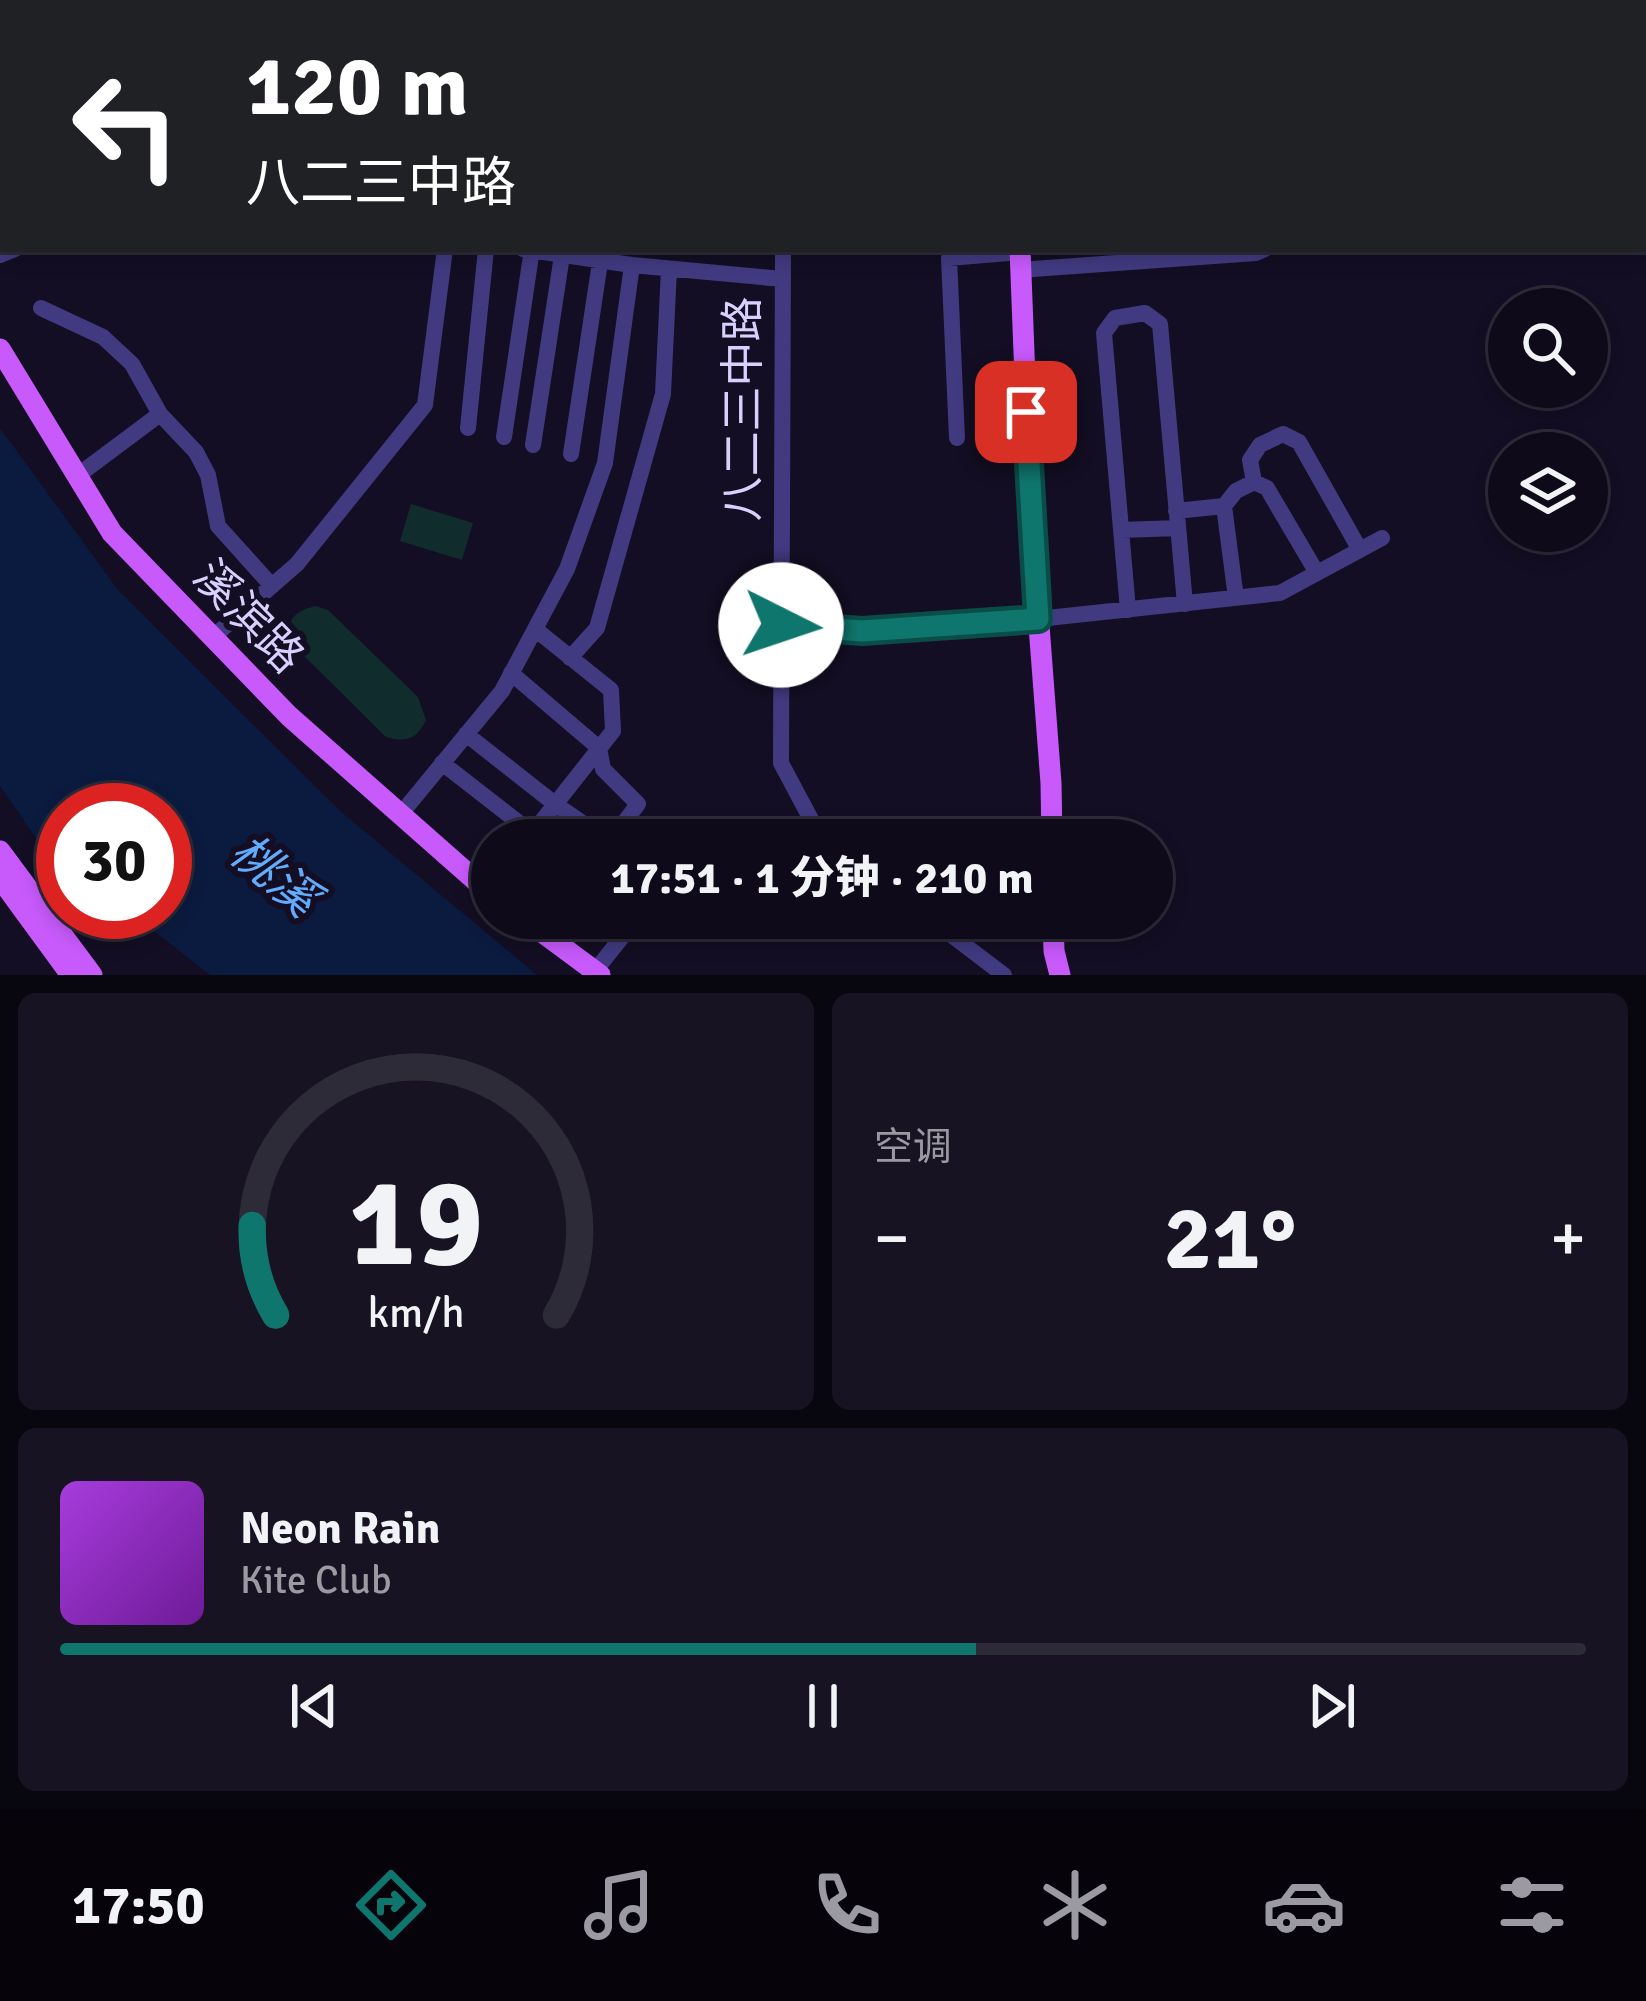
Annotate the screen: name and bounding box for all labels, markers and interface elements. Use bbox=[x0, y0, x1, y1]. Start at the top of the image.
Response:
text: 120 m bbox=[246, 35, 468, 139]
icon: left bbox=[48, 48, 204, 204]
text: 八二三中路 bbox=[246, 150, 516, 217]
map controls bbox=[1488, 288, 1608, 552]
button: search bbox=[1488, 288, 1608, 408]
street label: 八二三中路 bbox=[716, 296, 771, 522]
pin bbox=[975, 361, 1077, 463]
icon: arrive bbox=[993, 379, 1059, 445]
button: layers bbox=[1488, 432, 1608, 552]
street label: 溪滨路 bbox=[181, 549, 315, 685]
position arrow bbox=[718, 562, 844, 688]
speed limit sign: 30 bbox=[36, 783, 192, 939]
water label: 桃溪 bbox=[218, 823, 334, 933]
text: 17:51 · 1 分钟 · 210 m bbox=[610, 851, 1034, 906]
text: 空调 bbox=[874, 1123, 952, 1171]
text: 19 bbox=[349, 1147, 483, 1300]
text: 21° bbox=[1163, 1183, 1297, 1294]
text: − bbox=[874, 1198, 910, 1279]
text: + bbox=[1550, 1198, 1586, 1279]
text: km/h bbox=[367, 1286, 465, 1339]
text: Neon Rain bbox=[240, 1501, 440, 1556]
text: Kite Club bbox=[240, 1556, 391, 1604]
icon: previous bbox=[281, 1673, 347, 1739]
icon: pause bbox=[790, 1673, 856, 1739]
icon: next bbox=[1299, 1673, 1365, 1739]
icon: directions bbox=[349, 1863, 433, 1947]
icon: music bbox=[577, 1863, 661, 1947]
icon: phone bbox=[805, 1863, 889, 1947]
icon: climate bbox=[1033, 1863, 1117, 1947]
icon: car bbox=[1262, 1863, 1346, 1947]
icon: filters bbox=[1490, 1863, 1574, 1947]
text: 17:50 bbox=[72, 1872, 205, 1939]

